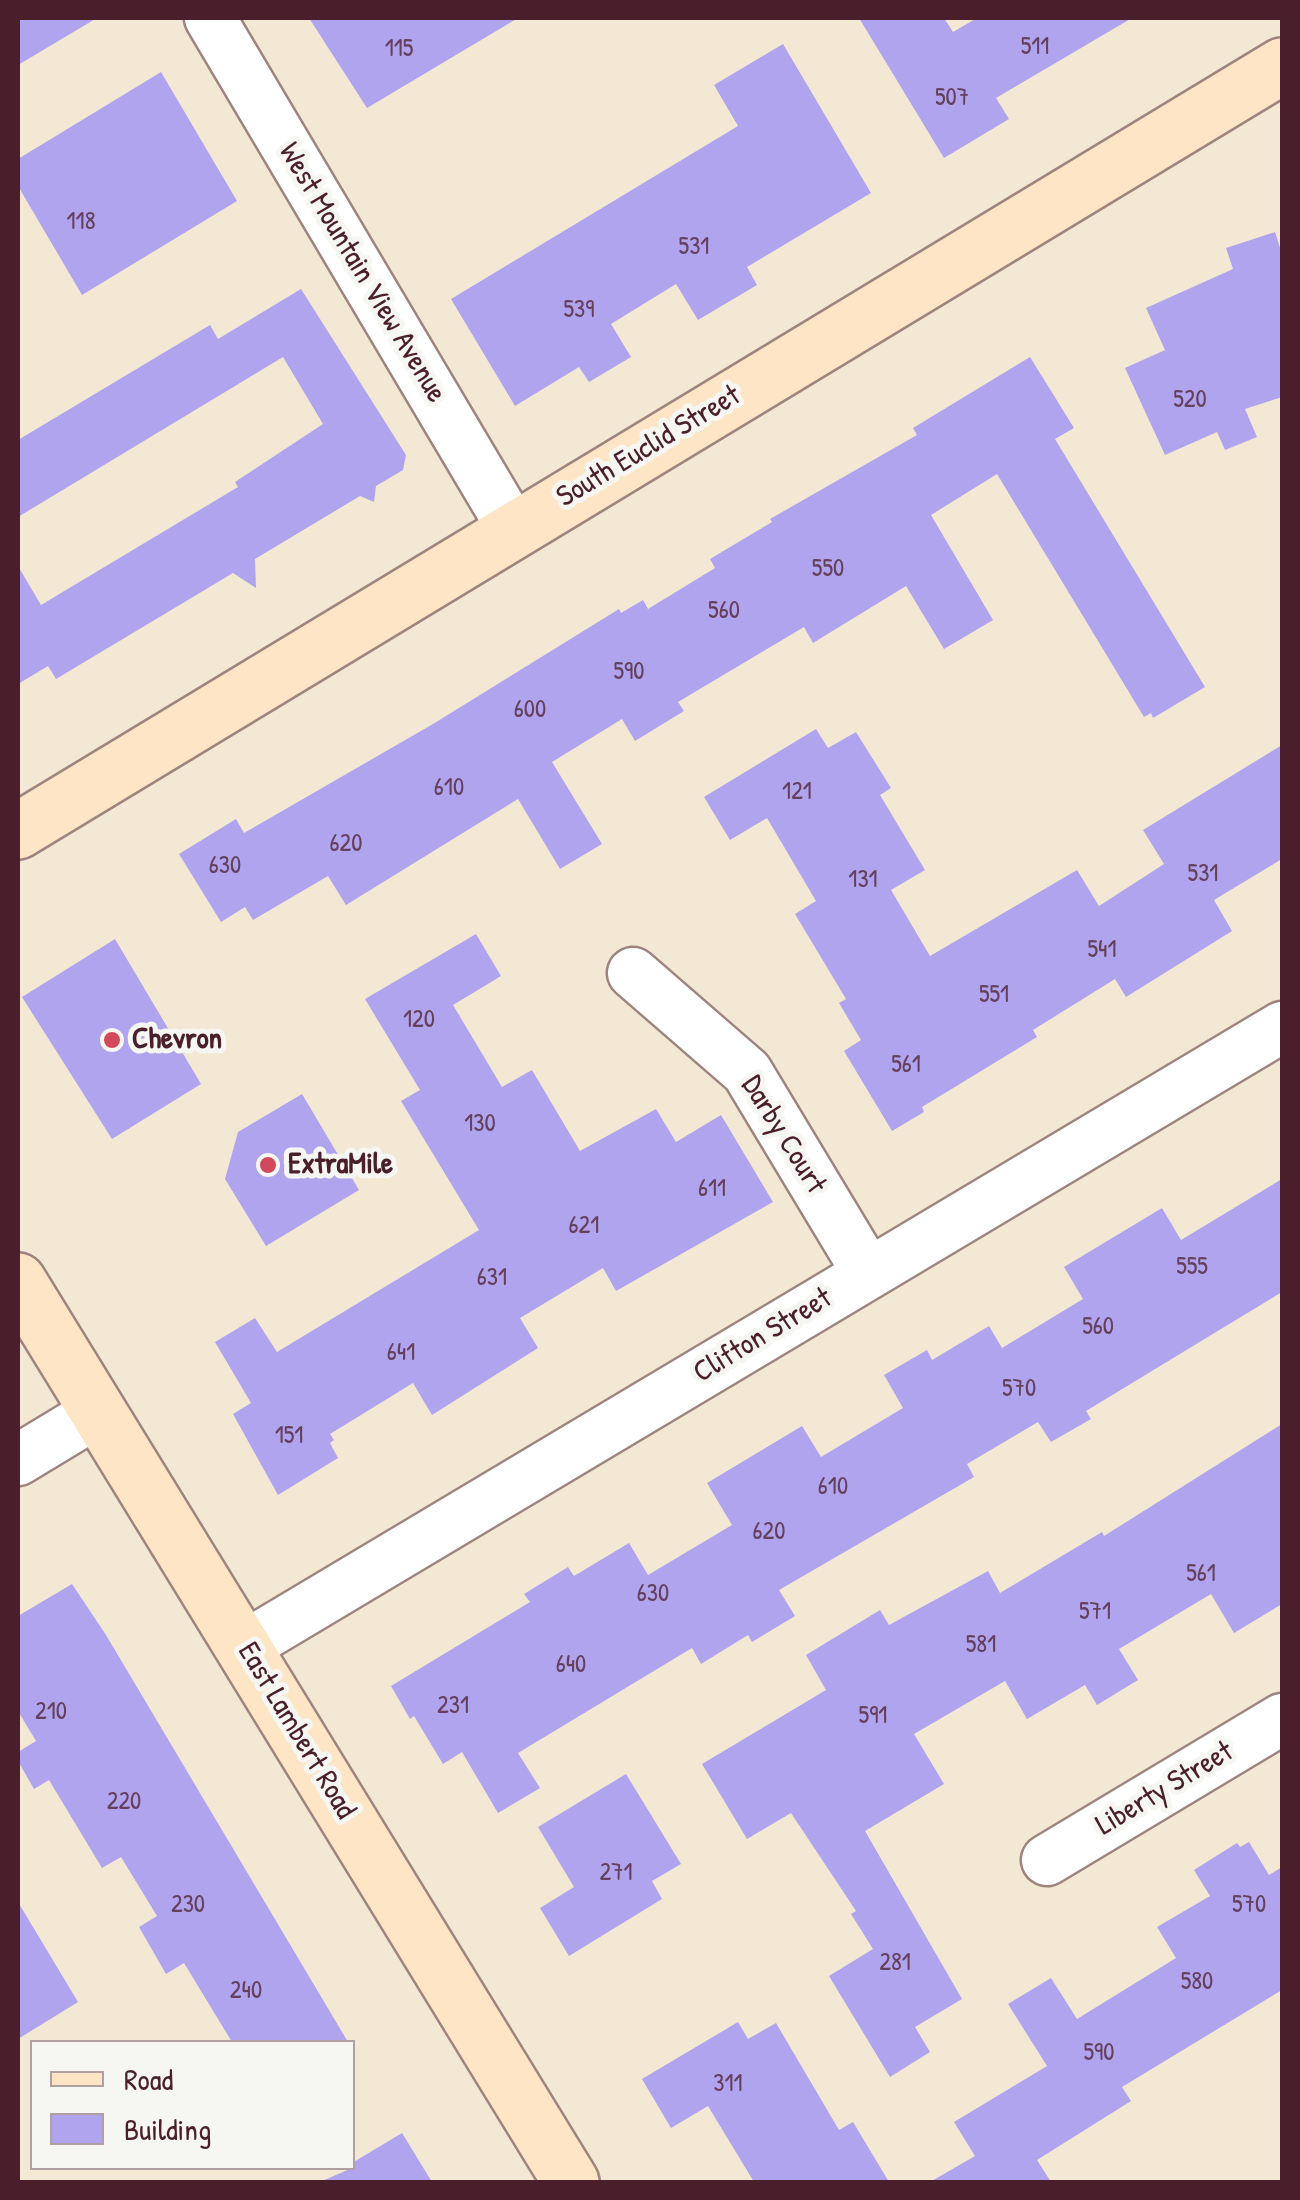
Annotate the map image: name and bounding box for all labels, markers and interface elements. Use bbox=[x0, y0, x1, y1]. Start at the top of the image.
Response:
house number: 511 bbox=[1021, 32, 1049, 62]
house number: 115 bbox=[385, 34, 413, 64]
house number: 507 bbox=[935, 83, 969, 113]
street label: West Mountain View Avenue bbox=[270, 137, 454, 409]
house number: 118 bbox=[67, 207, 95, 237]
house number: 531 bbox=[679, 232, 709, 262]
house number: 539 bbox=[564, 295, 594, 325]
street label: South Euclid Street bbox=[551, 378, 747, 516]
house number: 520 bbox=[1173, 385, 1207, 415]
house number: 550 bbox=[812, 554, 844, 584]
house number: 560 bbox=[708, 596, 740, 626]
house number: 590 bbox=[614, 657, 644, 687]
house number: 600 bbox=[514, 695, 546, 725]
house number: 610 bbox=[434, 773, 464, 803]
house number: 121 bbox=[782, 777, 812, 807]
house number: 620 bbox=[330, 829, 362, 859]
house number: 630 bbox=[209, 851, 241, 881]
house number: 531 bbox=[1188, 859, 1218, 889]
house number: 131 bbox=[848, 865, 878, 895]
house number: 541 bbox=[1087, 935, 1117, 965]
house number: 551 bbox=[979, 980, 1009, 1010]
house number: 120 bbox=[403, 1005, 435, 1035]
place label: Chevron bbox=[132, 1022, 222, 1058]
marker: Chevron bbox=[101, 1029, 123, 1051]
house number: 561 bbox=[891, 1050, 921, 1080]
street label: Darby Court bbox=[733, 1070, 833, 1200]
house number: 130 bbox=[464, 1109, 496, 1139]
place label: ExtraMile bbox=[288, 1147, 393, 1183]
marker: ExtraMile bbox=[257, 1154, 279, 1176]
house number: 611 bbox=[698, 1174, 726, 1204]
house number: 621 bbox=[569, 1211, 599, 1241]
house number: 555 bbox=[1176, 1252, 1208, 1282]
house number: 631 bbox=[477, 1263, 507, 1293]
street label: Clifton Street bbox=[687, 1281, 839, 1391]
house number: 560 bbox=[1082, 1312, 1114, 1342]
house number: 641 bbox=[387, 1338, 415, 1368]
house number: 570 bbox=[1002, 1374, 1036, 1404]
house number: 151 bbox=[275, 1421, 303, 1451]
house number: 610 bbox=[818, 1472, 848, 1502]
house number: 620 bbox=[753, 1517, 785, 1547]
house number: 561 bbox=[1186, 1559, 1216, 1589]
house number: 630 bbox=[637, 1579, 669, 1609]
house number: 571 bbox=[1079, 1597, 1111, 1627]
house number: 581 bbox=[966, 1630, 996, 1660]
street label: East Lambert Road bbox=[229, 1636, 363, 1826]
house number: 640 bbox=[556, 1650, 586, 1680]
house number: 231 bbox=[437, 1691, 469, 1721]
house number: 210 bbox=[35, 1697, 67, 1727]
house number: 591 bbox=[859, 1701, 887, 1731]
street label: Liberty Street bbox=[1090, 1734, 1240, 1844]
house number: 220 bbox=[107, 1787, 141, 1817]
house number: 271 bbox=[599, 1858, 633, 1888]
house number: 230 bbox=[171, 1890, 205, 1920]
house number: 570 bbox=[1232, 1890, 1266, 1920]
house number: 281 bbox=[879, 1948, 911, 1978]
house number: 580 bbox=[1181, 1967, 1213, 1997]
house number: 240 bbox=[230, 1976, 262, 2006]
house number: 590 bbox=[1084, 2038, 1114, 2068]
legend bbox=[30, 2040, 355, 2170]
text: Road bbox=[124, 2059, 173, 2099]
house number: 311 bbox=[713, 2069, 743, 2099]
text: Building bbox=[124, 2109, 211, 2149]

